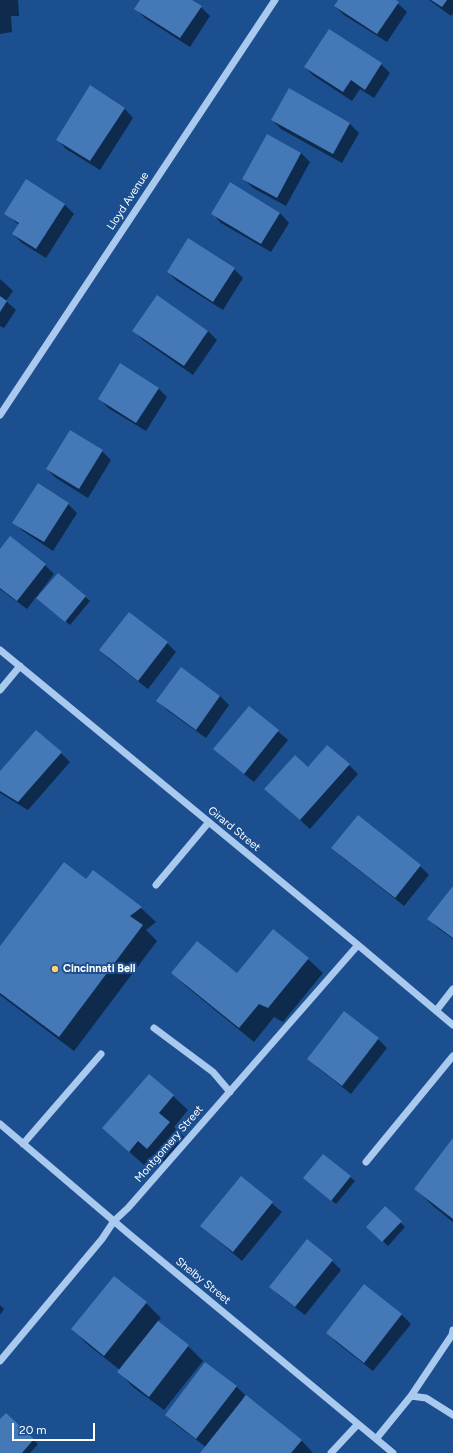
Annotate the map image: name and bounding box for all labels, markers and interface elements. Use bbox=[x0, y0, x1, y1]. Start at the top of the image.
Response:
street label: Lloyd Avenue bbox=[104, 170, 152, 232]
street label: Girard Street bbox=[205, 804, 263, 854]
place label: Cincinnati Bell bbox=[63, 962, 136, 976]
marker: Cincinnati Bell bbox=[50, 964, 60, 974]
street label: Montgomery Street bbox=[132, 1103, 206, 1185]
street label: Shelby Street bbox=[173, 1255, 233, 1307]
scale bar bbox=[14, 1415, 97, 1441]
text: 20 m bbox=[19, 1423, 47, 1437]

